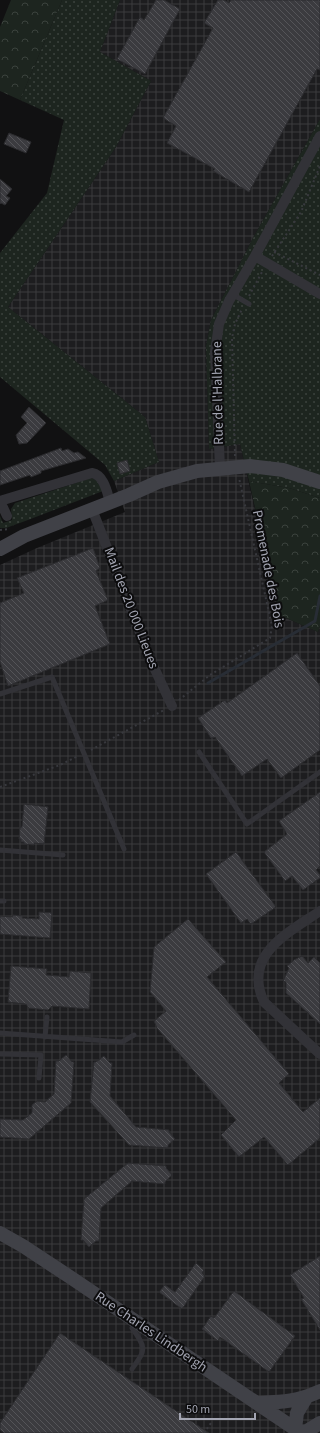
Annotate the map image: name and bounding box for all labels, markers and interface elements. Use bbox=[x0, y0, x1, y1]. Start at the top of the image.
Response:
street label: Rue de l'Halbrane bbox=[207, 341, 229, 445]
street label: Promenade des Bois bbox=[247, 508, 289, 630]
street label: Mail des 20 000 Lieues bbox=[99, 544, 163, 672]
street label: Rue Charles Lindbergh bbox=[91, 1287, 211, 1377]
scale bar bbox=[180, 1395, 255, 1421]
text: 50 m bbox=[186, 1401, 210, 1418]

